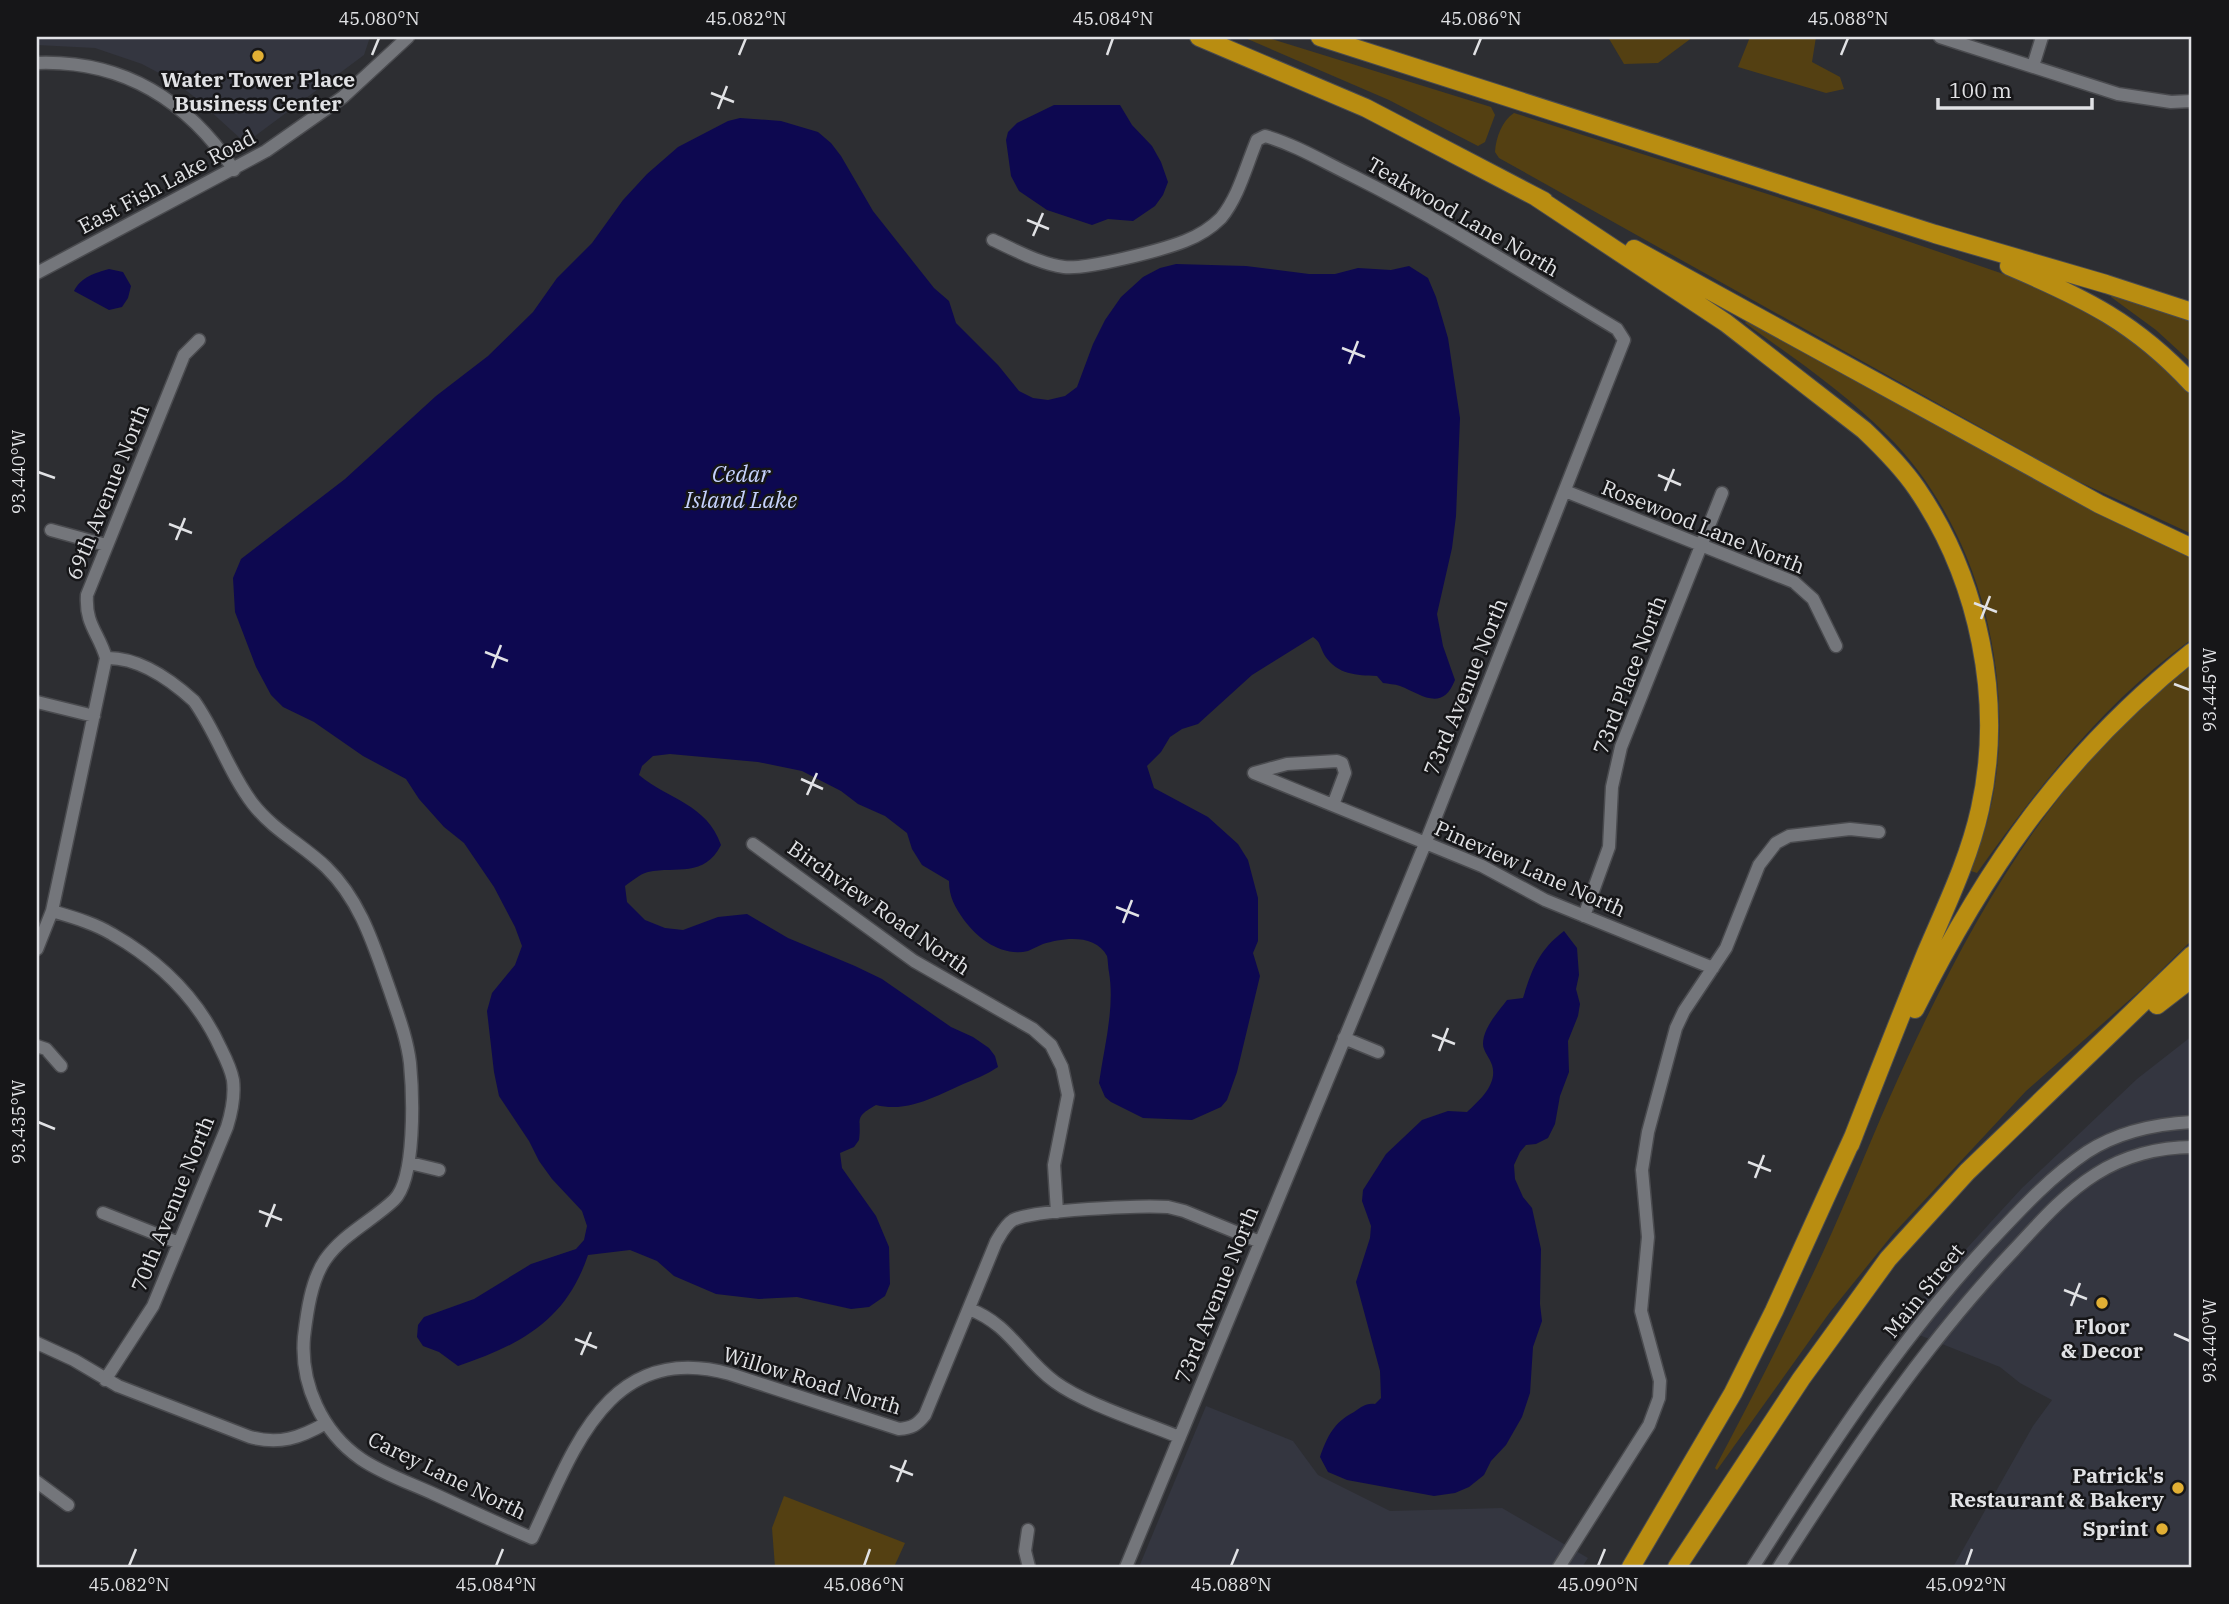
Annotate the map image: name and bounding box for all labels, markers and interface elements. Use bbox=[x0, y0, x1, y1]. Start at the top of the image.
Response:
text: 45.080°N bbox=[338, 7, 420, 30]
text: 45.082°N bbox=[705, 7, 787, 30]
text: 45.084°N bbox=[1072, 7, 1154, 30]
text: 45.086°N bbox=[1440, 7, 1522, 30]
text: 45.088°N bbox=[1807, 7, 1889, 30]
marker: Water Tower Place Business Center bbox=[250, 48, 266, 64]
place label: Water Tower Place Business Center bbox=[161, 65, 355, 117]
scale bar bbox=[1938, 66, 2092, 110]
text: 100 m bbox=[1949, 76, 2012, 104]
street label: East Fish Lake Road bbox=[73, 122, 260, 240]
street label: Teakwood Lane North bbox=[1362, 150, 1565, 283]
street label: 69th Avenue North bbox=[59, 400, 155, 584]
text: 93.440°W bbox=[7, 429, 30, 514]
water label: Cedar Island Lake bbox=[684, 458, 797, 514]
street label: Rosewood Lane North bbox=[1598, 473, 1809, 580]
street label: 73rd Place North bbox=[1586, 591, 1672, 758]
street label: 73rd Avenue North bbox=[1417, 594, 1513, 779]
text: 93.445°W bbox=[2198, 647, 2221, 732]
street label: Pineview Lane North bbox=[1430, 813, 1630, 923]
street label: Birchview Road North bbox=[783, 833, 976, 981]
text: 93.435°W bbox=[7, 1079, 30, 1164]
street label: 70th Avenue North bbox=[124, 1112, 220, 1296]
street label: 73rd Avenue North bbox=[1168, 1202, 1264, 1387]
street label: Main Street bbox=[1877, 1237, 1970, 1343]
marker: Floor & Decor bbox=[2094, 1295, 2110, 1311]
text: 93.440°W bbox=[2198, 1298, 2221, 1383]
place label: Floor & Decor bbox=[2061, 1312, 2144, 1364]
street label: Willow Road North bbox=[720, 1340, 905, 1421]
street label: Carey Lane North bbox=[364, 1425, 531, 1526]
place label: Patrick's Restaurant & Bakery bbox=[1949, 1461, 2164, 1513]
marker: Patrick's Restaurant & Bakery bbox=[2170, 1480, 2186, 1496]
place label: Sprint bbox=[2082, 1514, 2148, 1542]
marker: Sprint bbox=[2154, 1521, 2170, 1537]
text: 45.082°N bbox=[88, 1573, 170, 1596]
text: 45.084°N bbox=[455, 1573, 537, 1596]
text: 45.086°N bbox=[823, 1573, 905, 1596]
text: 45.088°N bbox=[1190, 1573, 1272, 1596]
text: 45.090°N bbox=[1557, 1573, 1639, 1596]
text: 45.092°N bbox=[1925, 1573, 2007, 1596]

